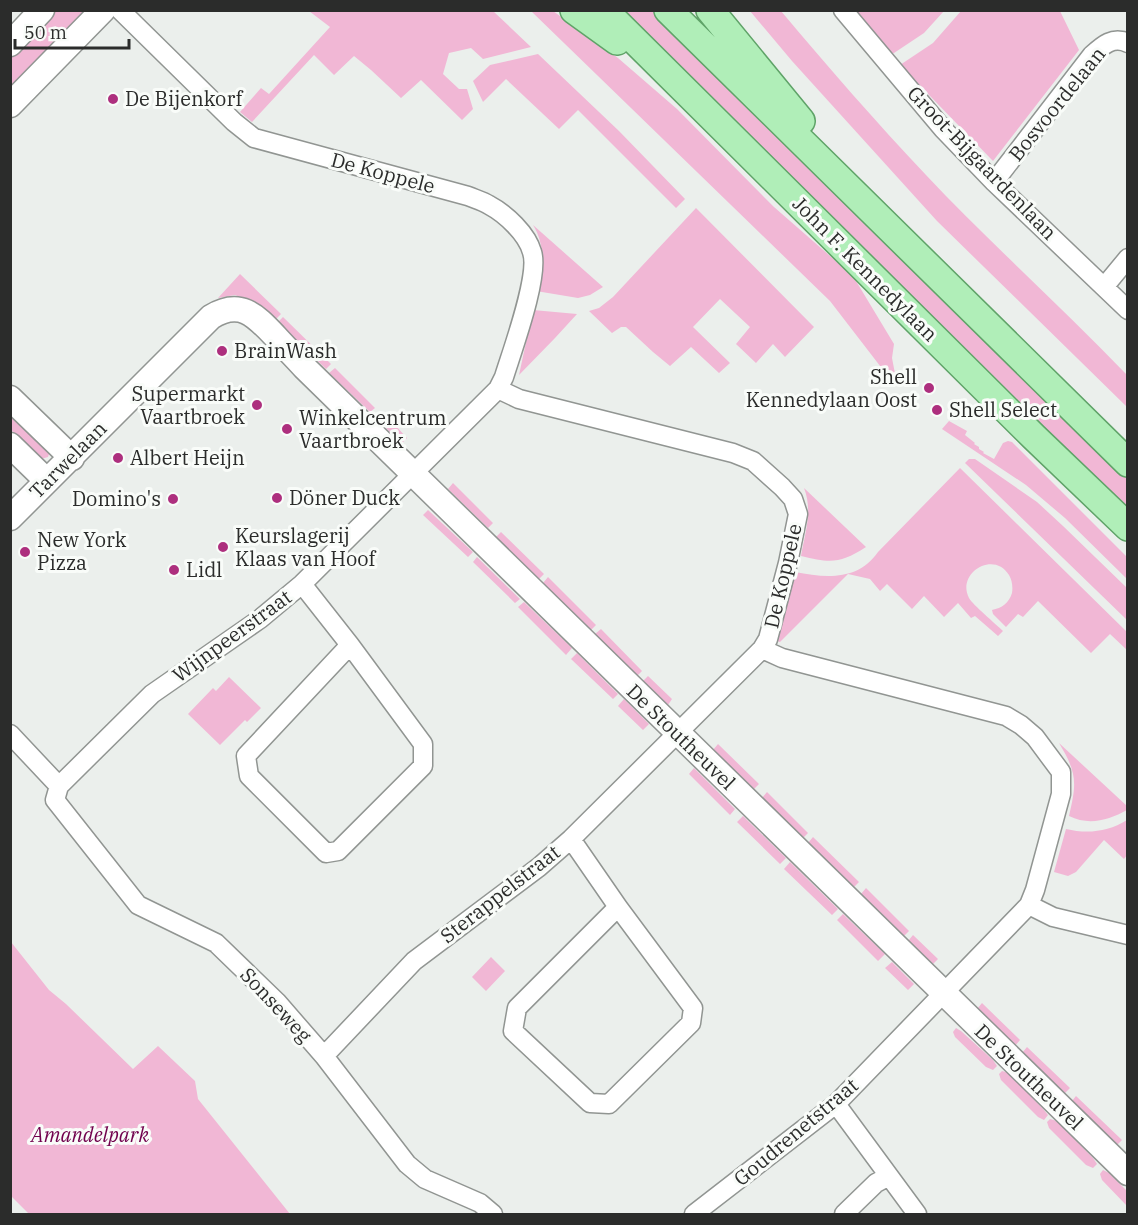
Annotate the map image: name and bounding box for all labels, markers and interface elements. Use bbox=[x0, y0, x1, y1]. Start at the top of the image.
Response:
scale bar bbox=[15, 12, 129, 50]
text: 50 m bbox=[24, 21, 67, 44]
street label: Bosvoordelaan bbox=[1002, 41, 1111, 167]
street label: Groot-Bijgaardenlaan bbox=[902, 80, 1063, 246]
place label: De Bijenkorf bbox=[125, 85, 244, 112]
marker: De Bijenkorf bbox=[106, 92, 120, 106]
street label: De Koppele bbox=[328, 146, 438, 199]
street label: John F. Kennedylaan bbox=[787, 190, 944, 347]
place label: BrainWash bbox=[234, 337, 337, 364]
marker: BrainWash bbox=[215, 344, 229, 358]
place label: Shell Kennedylaan Oost bbox=[746, 363, 917, 413]
place label: Supermarkt Vaartbroek bbox=[131, 380, 245, 430]
marker: Shell Kennedylaan Oost bbox=[922, 381, 936, 395]
place label: Shell Select bbox=[949, 396, 1057, 423]
marker: Supermarkt Vaartbroek bbox=[250, 398, 264, 412]
marker: Shell Select bbox=[930, 403, 944, 417]
place label: Winkelcentrum Vaartbroek bbox=[299, 404, 447, 454]
street label: Tarwelaan bbox=[23, 415, 112, 504]
marker: Winkelcentrum Vaartbroek bbox=[280, 422, 294, 436]
place label: Albert Heijn bbox=[130, 444, 245, 471]
marker: Albert Heijn bbox=[111, 451, 125, 465]
place label: Döner Duck bbox=[289, 484, 400, 511]
place label: Domino's bbox=[72, 485, 161, 512]
marker: Döner Duck bbox=[270, 491, 284, 505]
marker: Domino's bbox=[166, 492, 180, 506]
street label: De Koppele bbox=[757, 521, 808, 631]
place label: Keurslagerij Klaas van Hoof bbox=[235, 522, 377, 572]
place label: New York Pizza bbox=[37, 526, 127, 576]
marker: Keurslagerij Klaas van Hoof bbox=[216, 540, 230, 554]
marker: New York Pizza bbox=[18, 545, 32, 559]
place label: Lidl bbox=[186, 556, 222, 583]
marker: Lidl bbox=[167, 563, 181, 577]
street label: Wijnpeerstraat bbox=[167, 583, 297, 688]
street label: De Stoutheuvel bbox=[621, 678, 742, 796]
street label: Sterappelstraat bbox=[434, 838, 565, 949]
street label: Sonseweg bbox=[235, 961, 318, 1048]
street label: De Stoutheuvel bbox=[969, 1018, 1090, 1136]
street label: Goudrenetstraat bbox=[728, 1072, 864, 1192]
park label: Amandelpark bbox=[29, 1121, 149, 1148]

